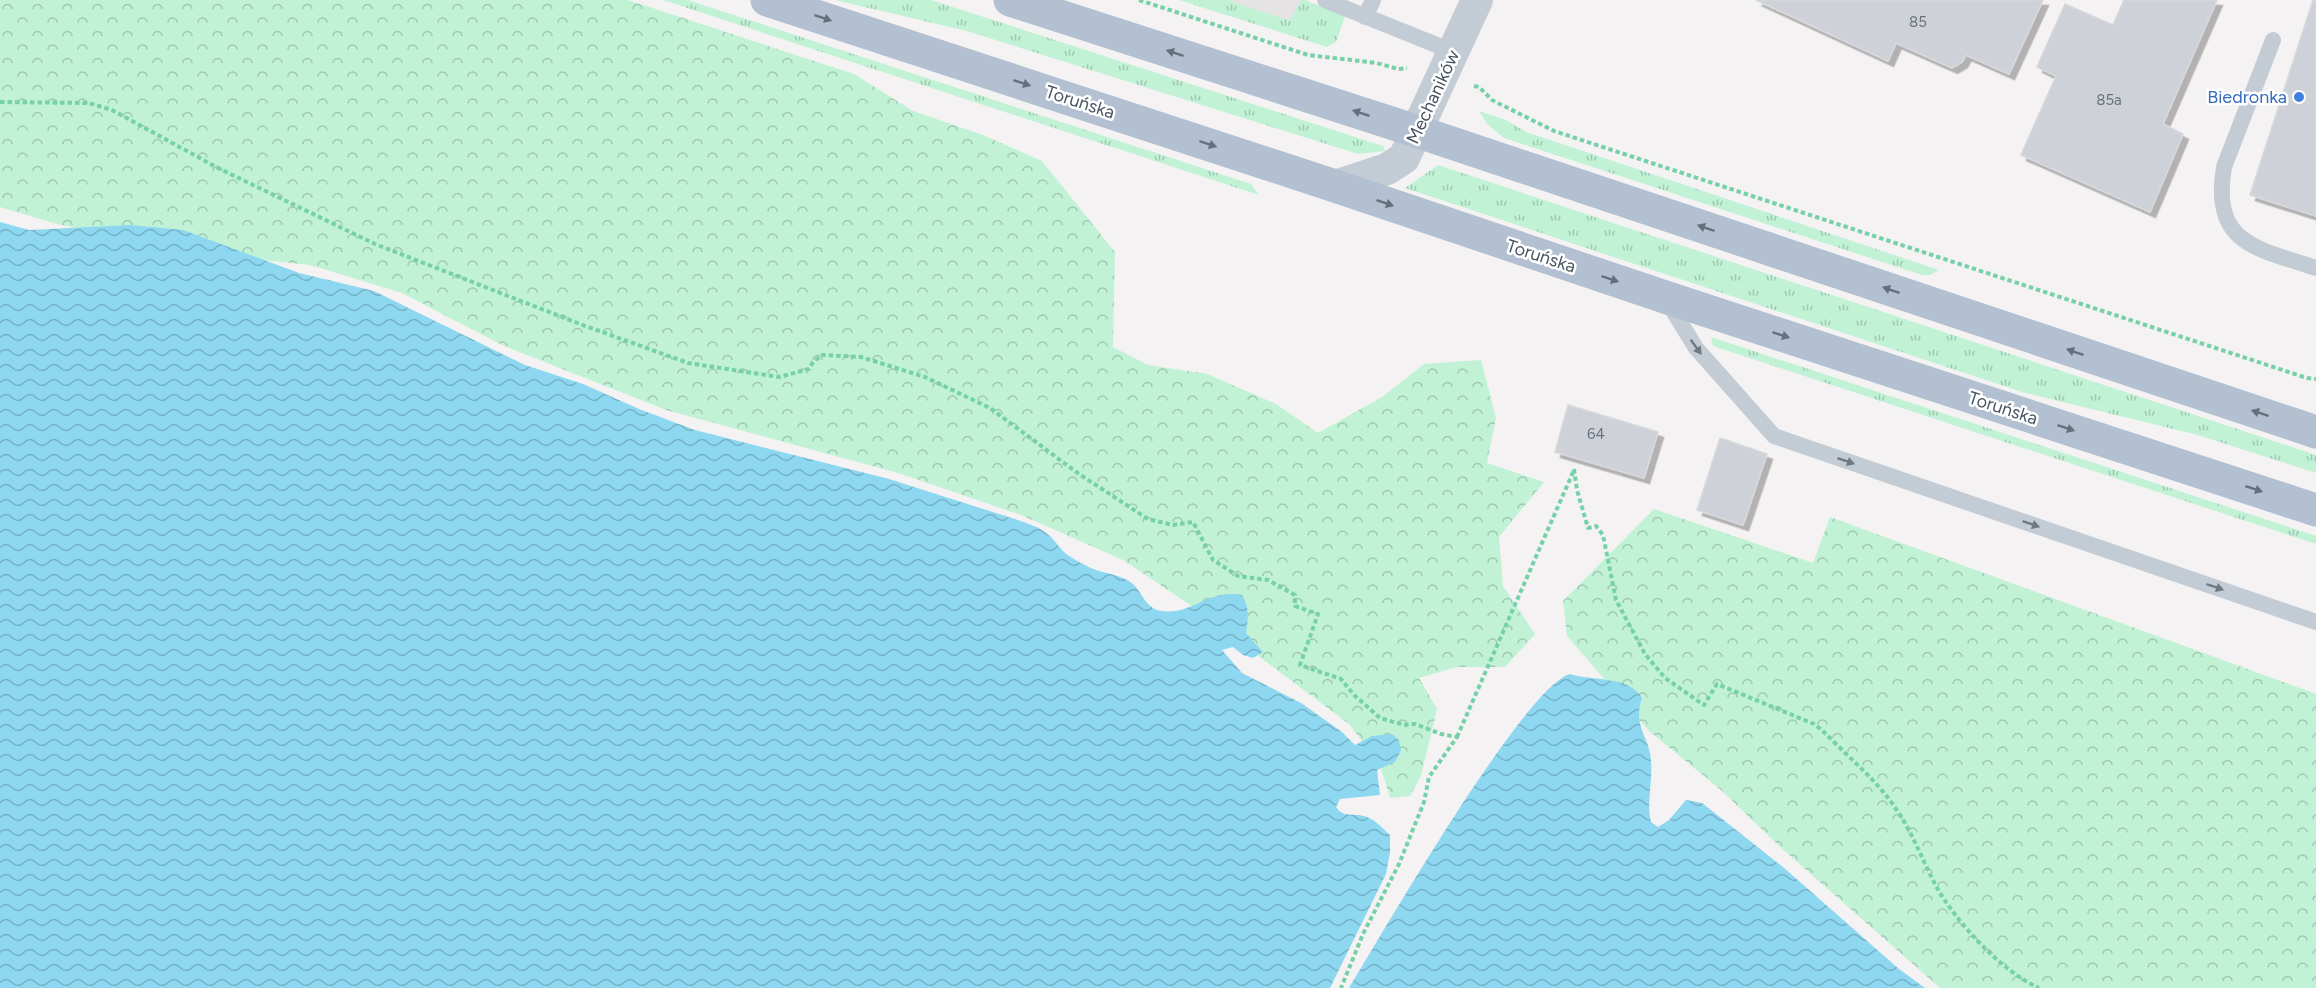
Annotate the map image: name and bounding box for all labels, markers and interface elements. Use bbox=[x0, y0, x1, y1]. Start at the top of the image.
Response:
house number: 85 bbox=[1909, 13, 1927, 31]
one-way arrow bbox=[814, 14, 832, 23]
street label: Mechaników bbox=[1402, 47, 1464, 147]
one-way arrow bbox=[1166, 48, 1184, 57]
one-way arrow bbox=[1013, 79, 1031, 88]
street label: Toruńska bbox=[1043, 80, 1117, 124]
place label: Biedronka bbox=[2207, 86, 2287, 108]
marker: Biedronka bbox=[2292, 90, 2306, 104]
house number: 85a bbox=[2096, 91, 2122, 109]
one-way arrow bbox=[1352, 108, 1370, 117]
one-way arrow bbox=[1199, 139, 1217, 149]
one-way arrow bbox=[1376, 199, 1394, 209]
one-way arrow bbox=[1697, 222, 1715, 232]
street label: Toruńska bbox=[1504, 234, 1578, 278]
one-way arrow bbox=[1601, 275, 1619, 284]
one-way arrow bbox=[1882, 284, 1900, 294]
one-way arrow bbox=[1772, 331, 1790, 340]
one-way arrow bbox=[1690, 338, 1702, 354]
one-way arrow bbox=[2066, 346, 2084, 356]
street label: Toruńska bbox=[1966, 386, 2040, 430]
one-way arrow bbox=[2251, 408, 2269, 418]
one-way arrow bbox=[2057, 424, 2075, 433]
house number: 64 bbox=[1587, 425, 1605, 443]
one-way arrow bbox=[1838, 456, 1856, 466]
one-way arrow bbox=[2245, 485, 2263, 495]
one-way arrow bbox=[2022, 520, 2040, 530]
one-way arrow bbox=[2206, 583, 2224, 593]

